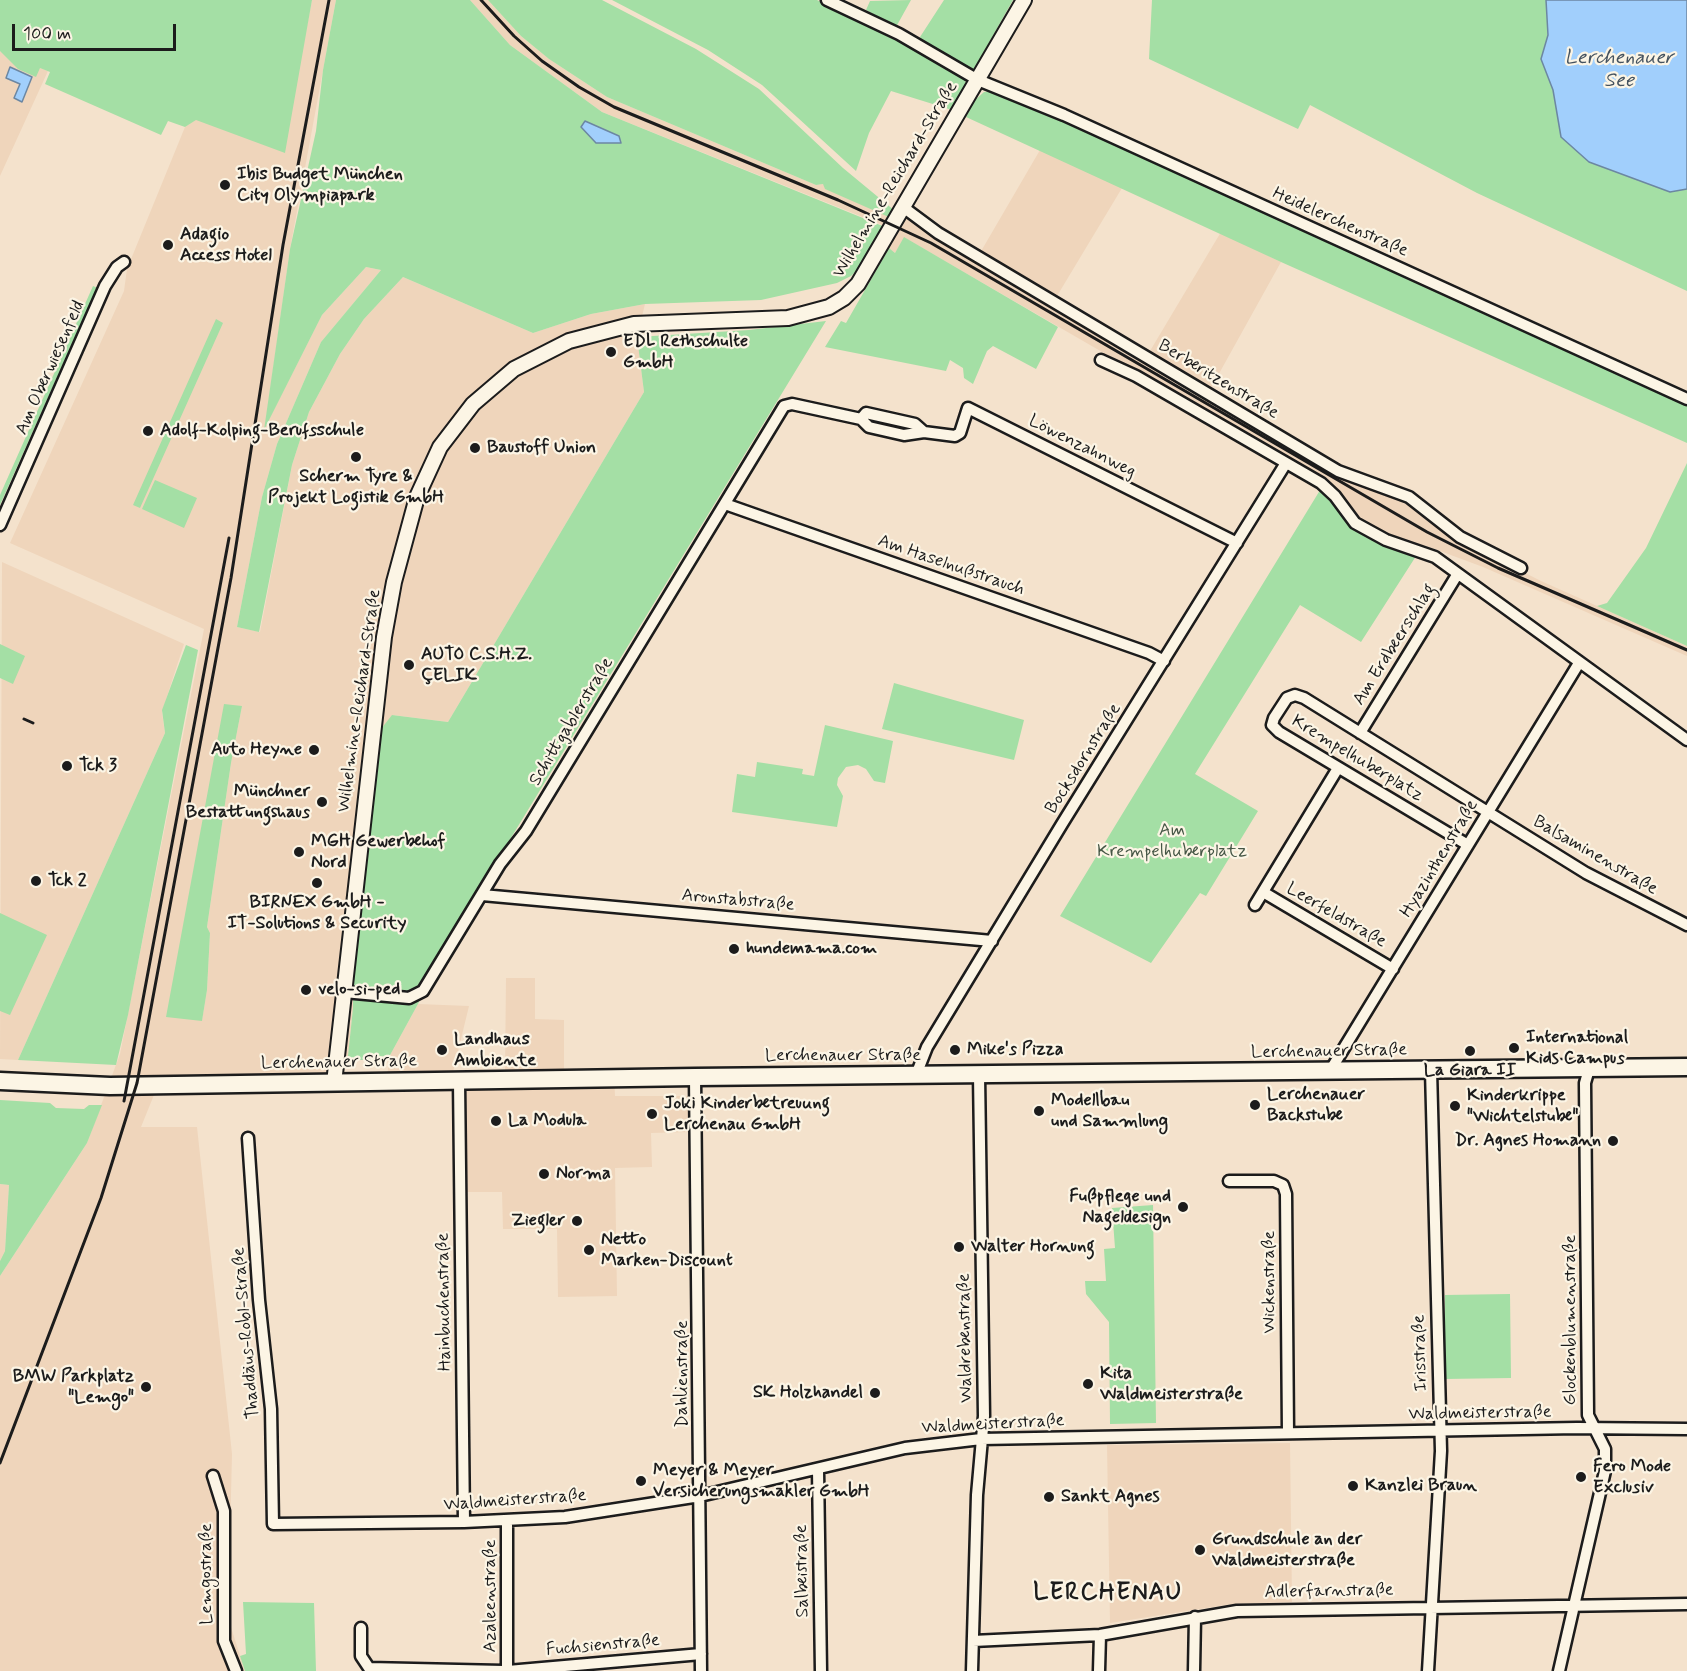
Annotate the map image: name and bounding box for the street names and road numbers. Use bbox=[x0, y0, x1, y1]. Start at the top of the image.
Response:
street label: Wilhelmine-Reichard-Straße bbox=[829, 78, 963, 282]
street label: Heidelerchenstraße bbox=[1269, 183, 1411, 263]
street label: Am Oberwiesenfeld bbox=[12, 297, 90, 439]
street label: Berberitzenstraße bbox=[1154, 335, 1282, 425]
street label: Löwenzahnweg bbox=[1025, 411, 1139, 483]
street label: Am Haselnußstrauch bbox=[875, 531, 1027, 601]
street label: Am Erdbeerschlag bbox=[1349, 580, 1441, 710]
street label: Wilhelmine-Reichard-Straße bbox=[334, 588, 386, 814]
street label: Schittgablerstraße bbox=[525, 654, 619, 790]
street label: Bocksdornstraße bbox=[1041, 700, 1127, 818]
street label: Krempelhuberplatz bbox=[1287, 711, 1427, 807]
street label: Hyazinthenstraße bbox=[1396, 796, 1484, 922]
street label: Balsaminenstraße bbox=[1529, 812, 1661, 900]
street label: Leerfeldstraße bbox=[1282, 879, 1390, 953]
street label: Aronstabstraße bbox=[681, 885, 795, 917]
street label: Lerchenauer Straße bbox=[1251, 1040, 1407, 1064]
street label: Lerchenauer Straße bbox=[765, 1045, 921, 1067]
street label: Lerchenauer Straße bbox=[261, 1051, 417, 1075]
street label: Wickenstraße bbox=[1259, 1231, 1281, 1333]
street label: Hainbuchenstraße bbox=[433, 1233, 457, 1371]
street label: Glockenblumenstraße bbox=[1560, 1235, 1582, 1405]
street label: Thaddäus-Robl-Straße bbox=[229, 1246, 265, 1420]
street label: Waldrebenstraße bbox=[954, 1273, 978, 1403]
street label: Irisstraße bbox=[1409, 1314, 1433, 1392]
street label: Dahlienstraße bbox=[672, 1320, 694, 1428]
street label: Waldmeisterstraße bbox=[1408, 1402, 1552, 1426]
street label: Waldmeisterstraße bbox=[921, 1410, 1065, 1440]
street label: Waldmeisterstraße bbox=[443, 1485, 587, 1517]
street label: Lemgostraße bbox=[196, 1523, 218, 1625]
street label: Salbeistraße bbox=[791, 1524, 815, 1618]
street label: Azaleenstraße bbox=[480, 1539, 502, 1653]
street label: Adlerfarnstraße bbox=[1264, 1580, 1394, 1604]
street label: Fuchsienstraße bbox=[545, 1630, 661, 1662]

